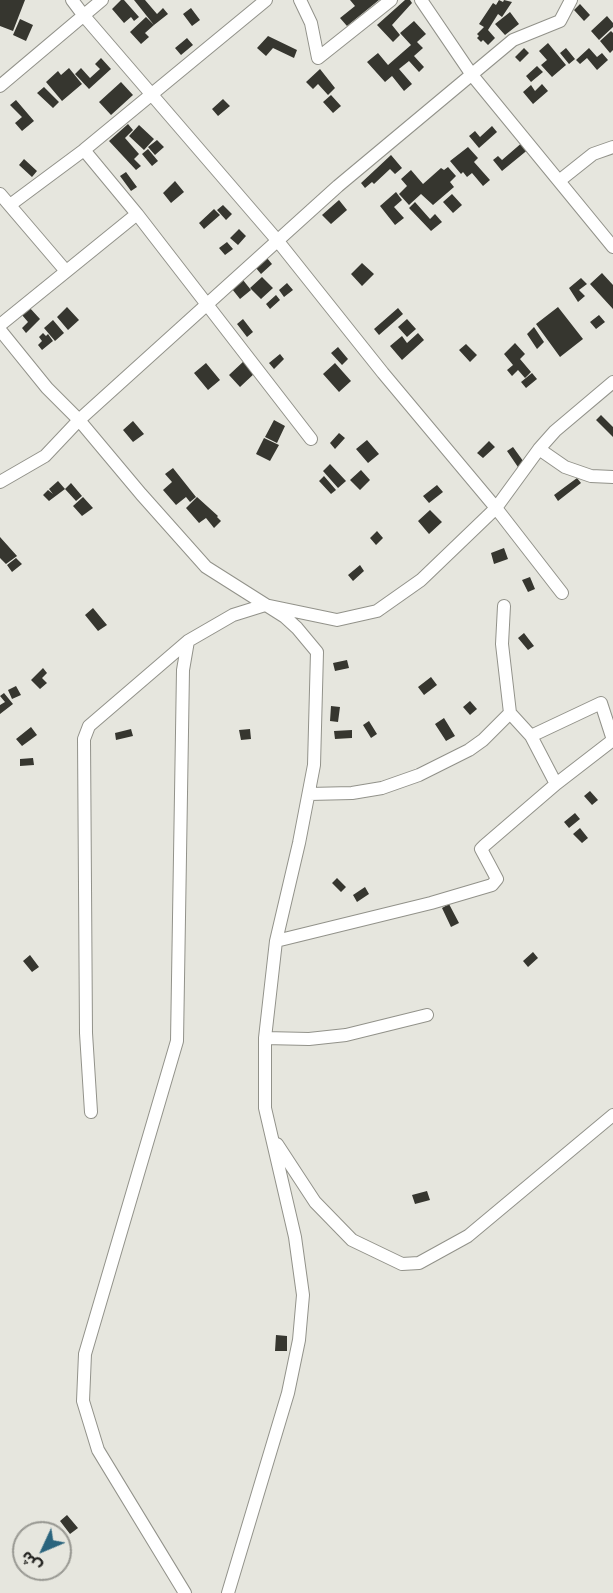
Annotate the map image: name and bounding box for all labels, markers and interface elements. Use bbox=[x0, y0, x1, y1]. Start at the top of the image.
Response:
north arrow bbox=[12, 1521, 72, 1581]
text: ش bbox=[16, 1548, 45, 1577]

